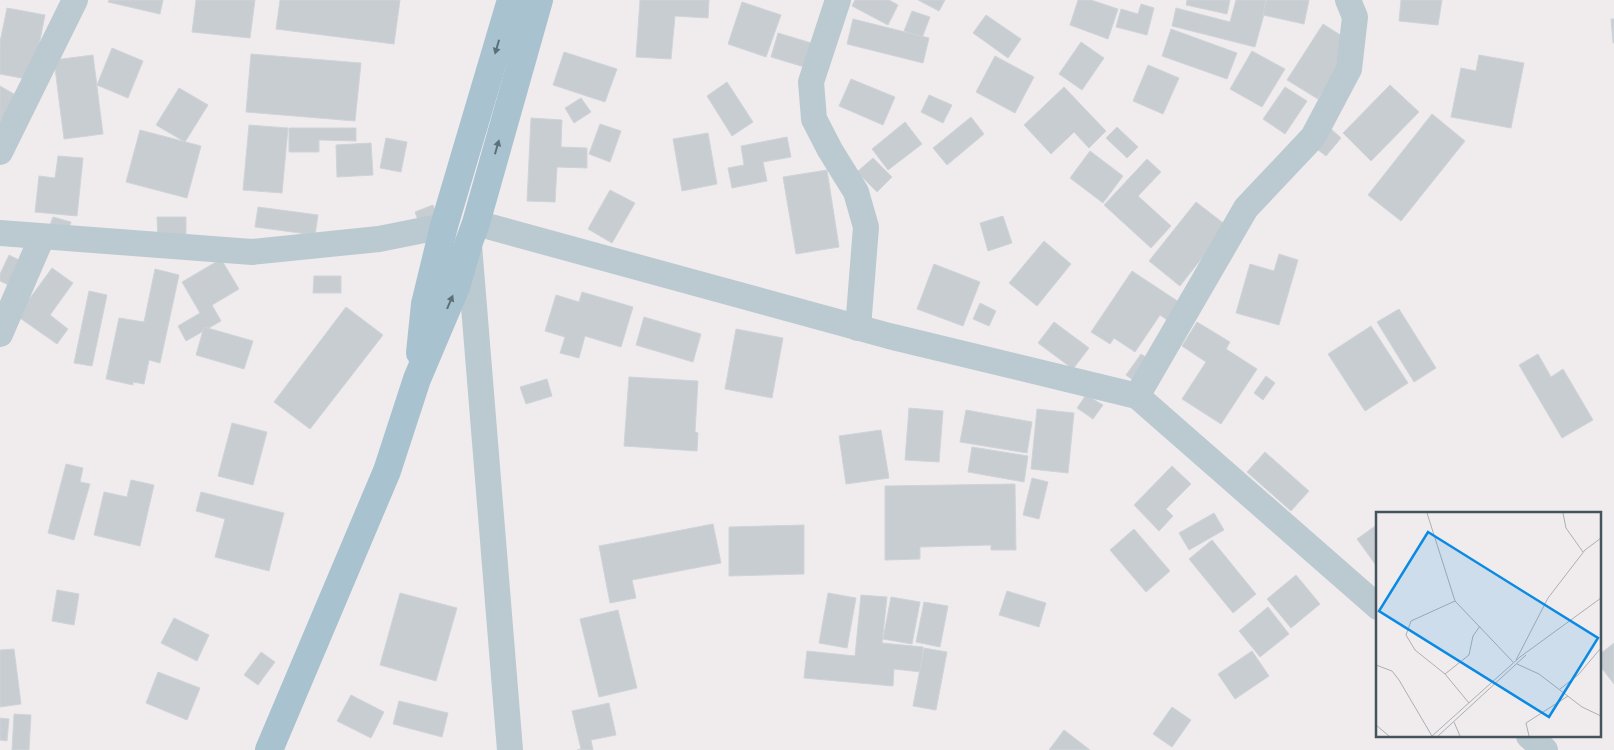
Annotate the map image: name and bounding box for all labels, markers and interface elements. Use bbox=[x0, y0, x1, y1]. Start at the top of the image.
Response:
one-way arrow bbox=[493, 39, 501, 54]
one-way arrow bbox=[493, 139, 501, 154]
one-way arrow bbox=[446, 294, 454, 309]
inset map bbox=[1376, 512, 1602, 738]

